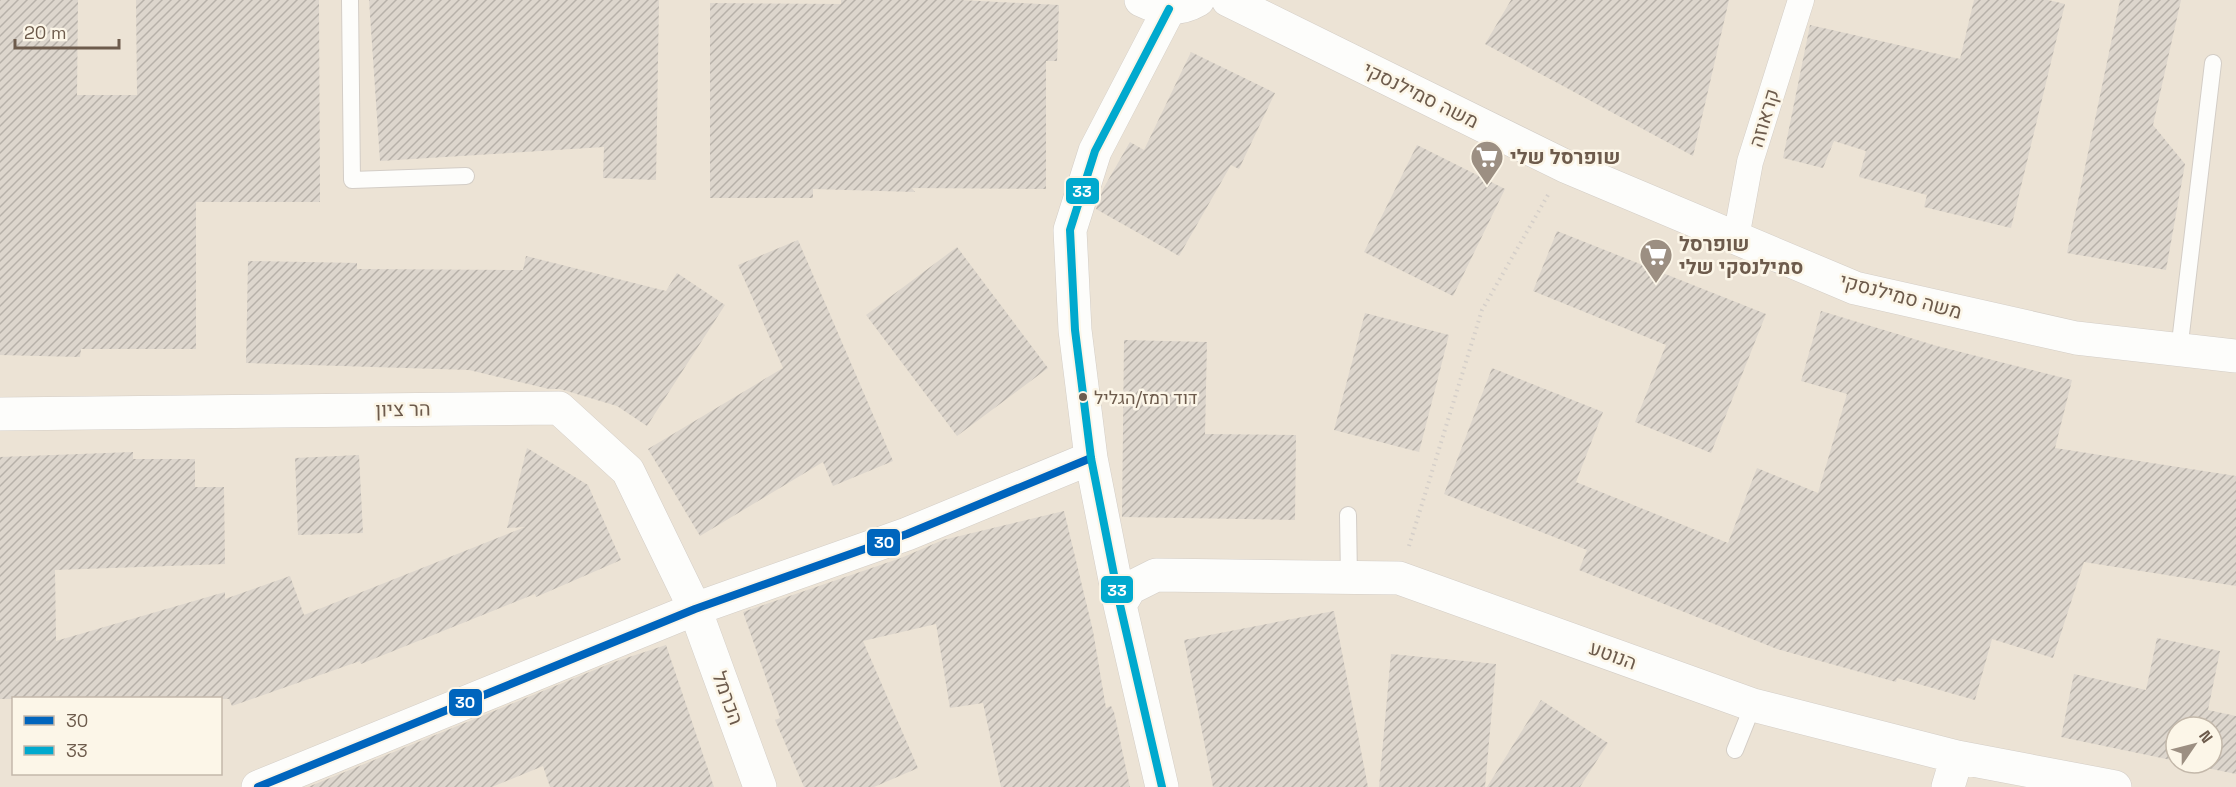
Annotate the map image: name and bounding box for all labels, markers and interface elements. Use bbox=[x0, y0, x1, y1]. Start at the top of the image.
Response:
scale bar bbox=[15, 12, 118, 50]
text: 20 m bbox=[24, 21, 67, 44]
street label: משה סמילנסקי bbox=[1359, 56, 1483, 134]
street label: קראוזה bbox=[1743, 86, 1785, 150]
supermarket icon: שופרסל שלי bbox=[1469, 139, 1505, 186]
place label: שופרסל שלי bbox=[1510, 144, 1620, 170]
line badge: 33 bbox=[1065, 177, 1100, 205]
text: 33 bbox=[1072, 181, 1092, 202]
place label: שופרסל סמילנסקי שלי bbox=[1679, 231, 1803, 280]
supermarket icon: שופרסל סמילנסקי שלי bbox=[1638, 237, 1674, 284]
street label: משה סמילנסקי bbox=[1837, 267, 1965, 325]
place label: דוד רמז/הגליל bbox=[1094, 386, 1197, 409]
marker: דוד רמז/הגליל bbox=[1077, 391, 1089, 403]
street label: הר ציון bbox=[375, 396, 431, 422]
line badge: 30 bbox=[866, 528, 901, 557]
text: 30 bbox=[874, 532, 894, 553]
line badge: 33 bbox=[1100, 575, 1134, 604]
text: 33 bbox=[1107, 580, 1127, 601]
street label: הנוטע bbox=[1586, 634, 1640, 676]
street label: הכרמל bbox=[706, 668, 750, 728]
line badge: 30 bbox=[448, 688, 483, 717]
text: 30 bbox=[455, 692, 475, 713]
legend bbox=[12, 697, 222, 775]
text: 30 bbox=[66, 709, 88, 732]
north arrow bbox=[2164, 715, 2224, 775]
text: N bbox=[2194, 726, 2218, 747]
text: 33 bbox=[66, 739, 88, 762]

